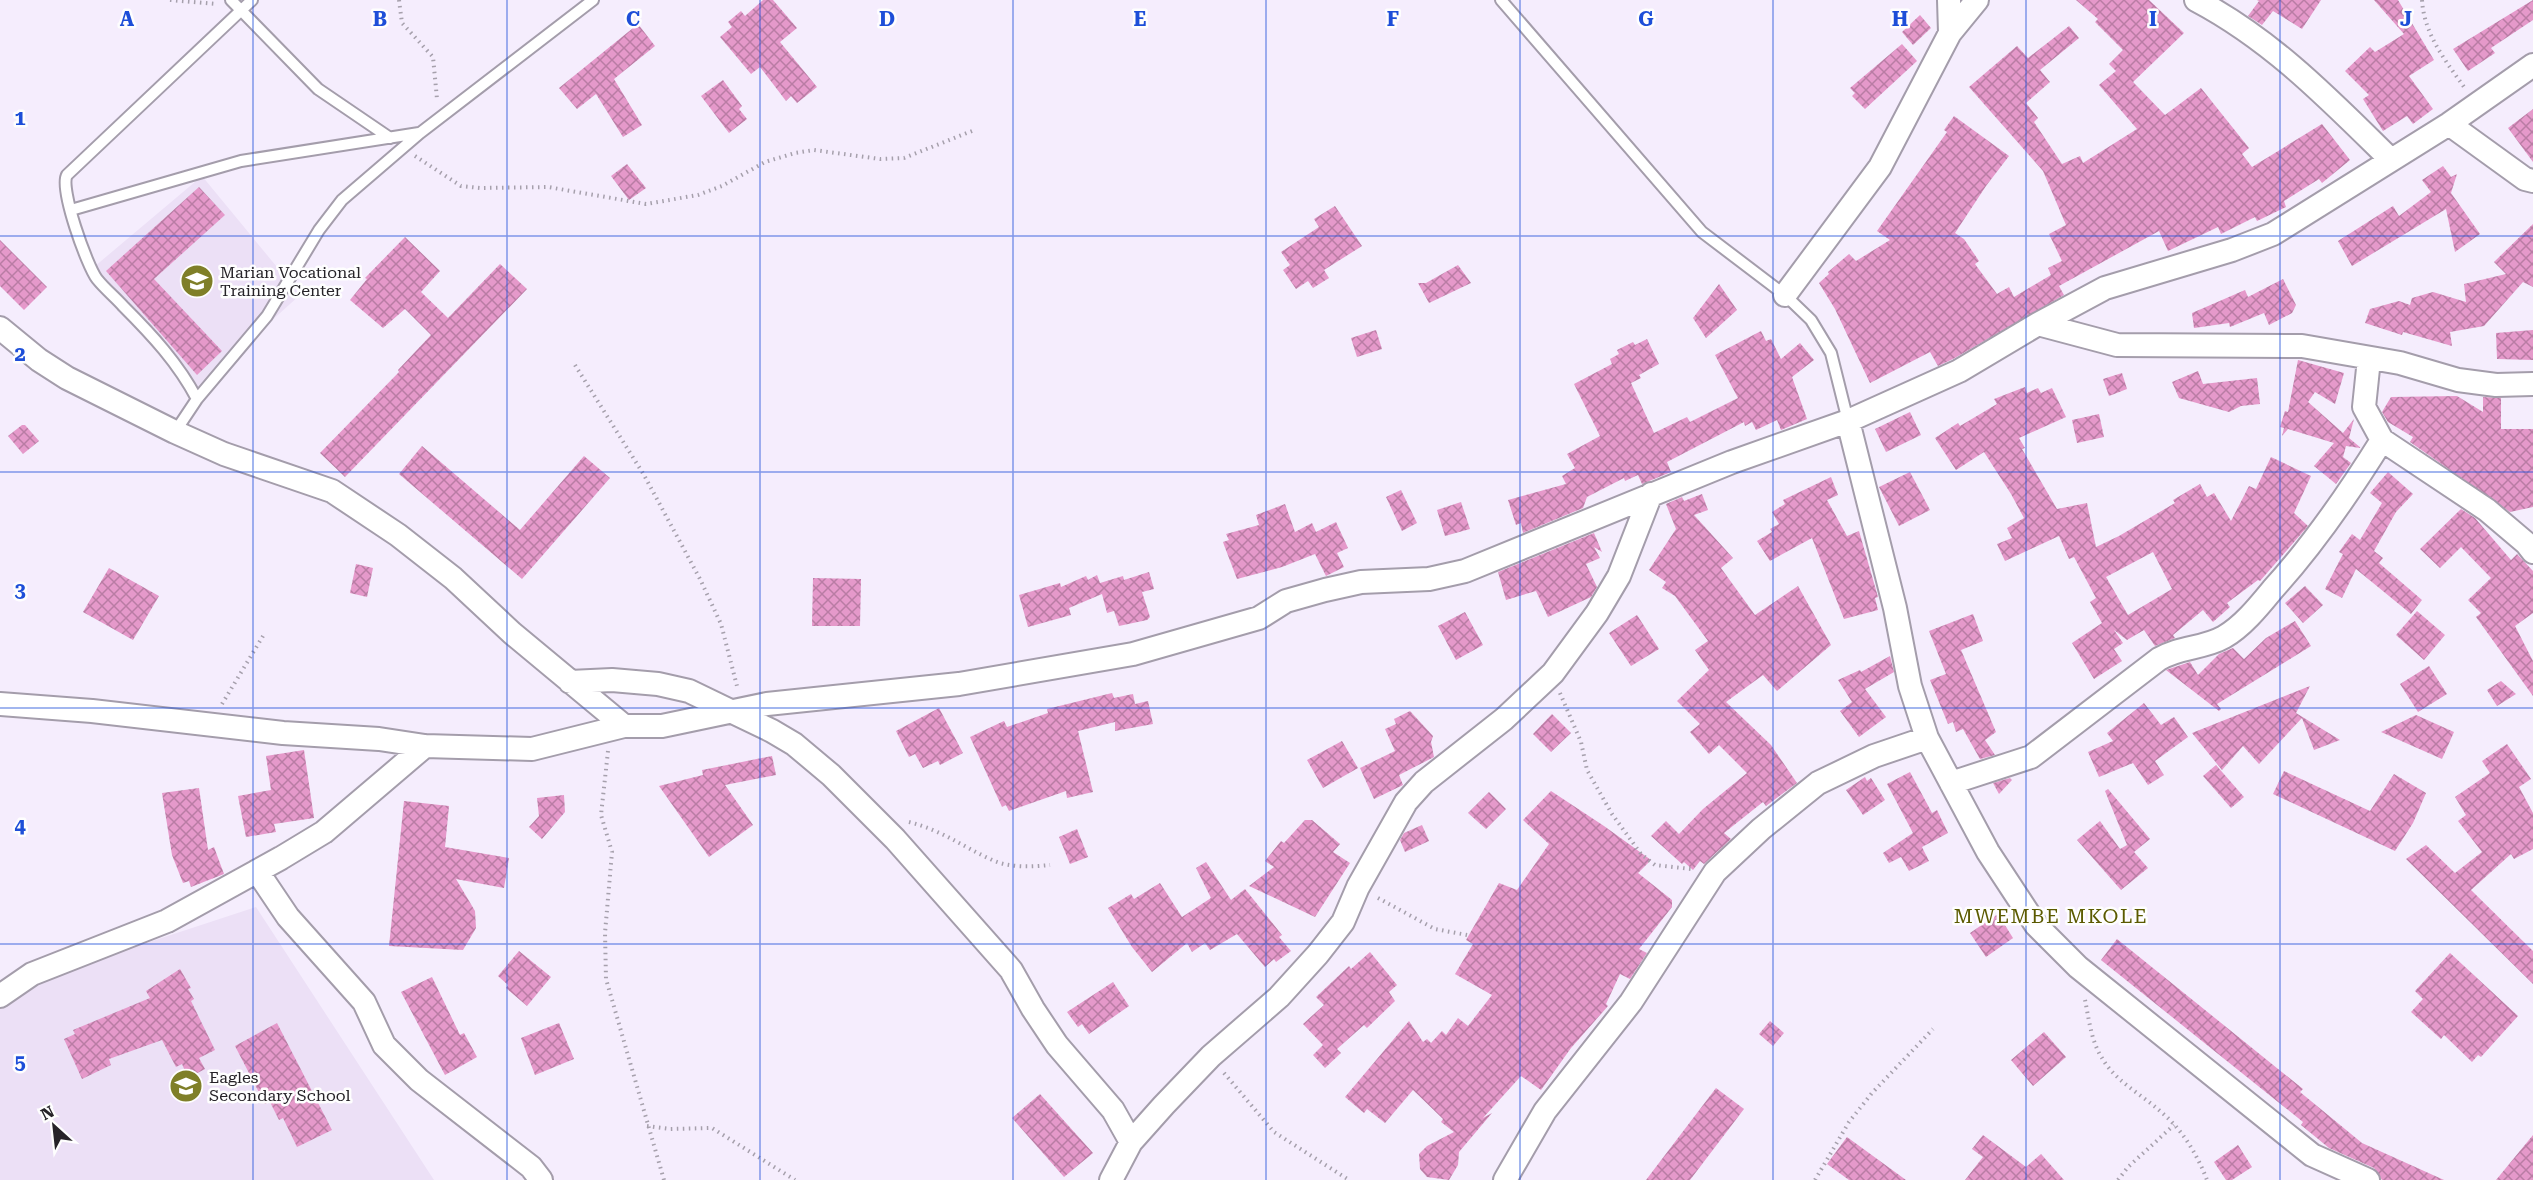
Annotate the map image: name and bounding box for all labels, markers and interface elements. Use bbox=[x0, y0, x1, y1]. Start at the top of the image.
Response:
text: A bbox=[120, 7, 135, 31]
text: B bbox=[373, 7, 387, 31]
text: C bbox=[626, 7, 640, 31]
text: D bbox=[879, 7, 895, 31]
text: E bbox=[1134, 7, 1147, 31]
text: F bbox=[1387, 7, 1399, 31]
text: G bbox=[1638, 7, 1654, 31]
text: H bbox=[1892, 7, 1908, 31]
text: I bbox=[2149, 7, 2157, 31]
text: J bbox=[2400, 7, 2412, 31]
text: 1 bbox=[14, 106, 26, 130]
school or university icon: Marian Vocational Training Center bbox=[179, 263, 215, 299]
place label: Marian Vocational Training Center bbox=[220, 263, 361, 300]
text: 2 bbox=[14, 342, 26, 366]
text: 3 bbox=[14, 578, 26, 602]
text: 4 bbox=[14, 814, 26, 838]
district label: MWEMBE MKOLE bbox=[1954, 904, 2148, 928]
text: 5 bbox=[14, 1050, 26, 1074]
school or university icon: Eagles Secondary School bbox=[168, 1068, 204, 1104]
place label: Eagles Secondary School bbox=[209, 1068, 351, 1105]
north arrow bbox=[24, 1096, 84, 1156]
text: N bbox=[38, 1102, 57, 1124]

